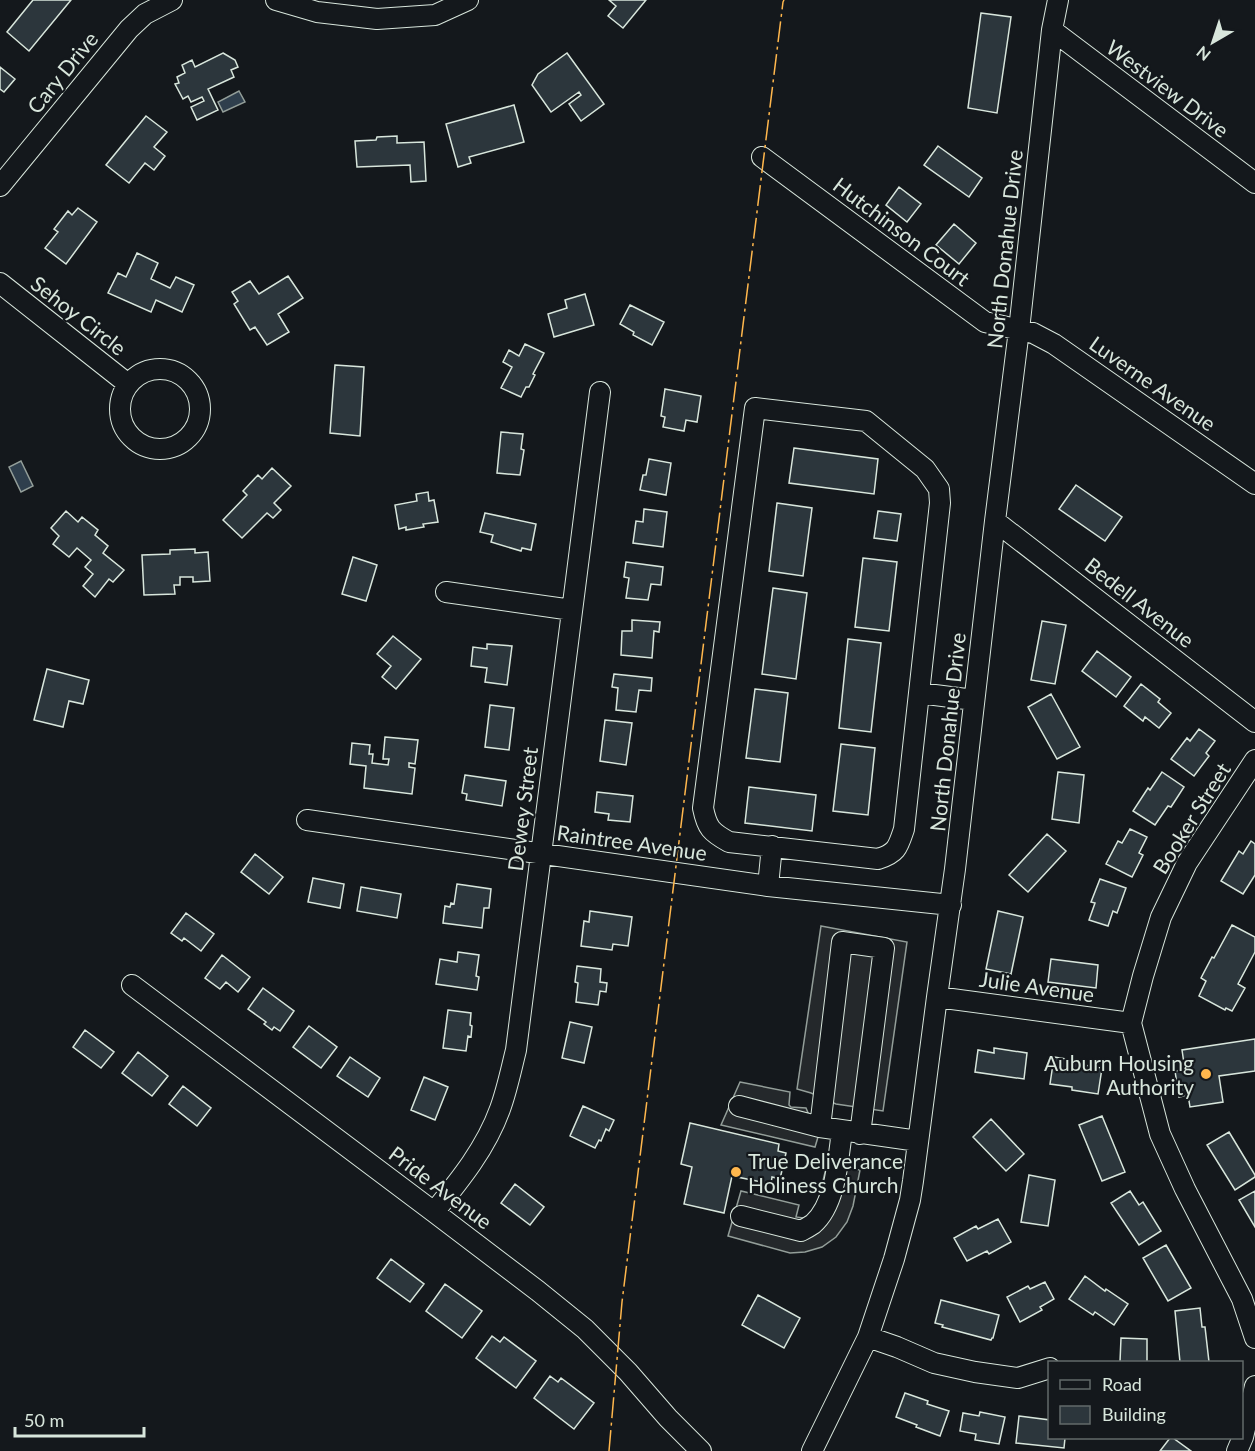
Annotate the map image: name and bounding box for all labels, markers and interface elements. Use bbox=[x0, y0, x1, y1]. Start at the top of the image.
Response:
north arrow bbox=[1183, 12, 1243, 72]
street label: Cary Drive bbox=[21, 26, 103, 118]
street label: Westview Drive bbox=[1102, 34, 1234, 142]
text: N bbox=[1192, 43, 1214, 65]
street label: North Donahue Drive bbox=[981, 148, 1027, 350]
street label: Hutchinson Court bbox=[829, 172, 975, 291]
street label: Sehoy Circle bbox=[26, 270, 132, 360]
street label: Luverne Avenue bbox=[1085, 330, 1221, 436]
street label: Bedell Avenue bbox=[1081, 552, 1199, 652]
street label: North Donahue Drive bbox=[924, 631, 970, 833]
street label: Dewey Street bbox=[502, 745, 542, 873]
street label: Booker Street bbox=[1147, 757, 1235, 878]
street label: Raintree Avenue bbox=[555, 819, 709, 865]
street label: Julie Avenue bbox=[978, 966, 1096, 1006]
place label: Auburn Housing Authority bbox=[1044, 1050, 1194, 1099]
marker: Auburn Housing Authority bbox=[1199, 1067, 1213, 1081]
street label: Pride Avenue bbox=[385, 1140, 497, 1234]
place label: True Deliverance Holiness Church bbox=[748, 1148, 903, 1197]
marker: True Deliverance Holiness Church bbox=[729, 1165, 743, 1179]
legend bbox=[1048, 1361, 1243, 1439]
text: Road bbox=[1102, 1373, 1142, 1395]
scale bar bbox=[15, 1400, 144, 1438]
text: Building bbox=[1102, 1403, 1166, 1425]
text: 50 m bbox=[24, 1409, 64, 1431]

